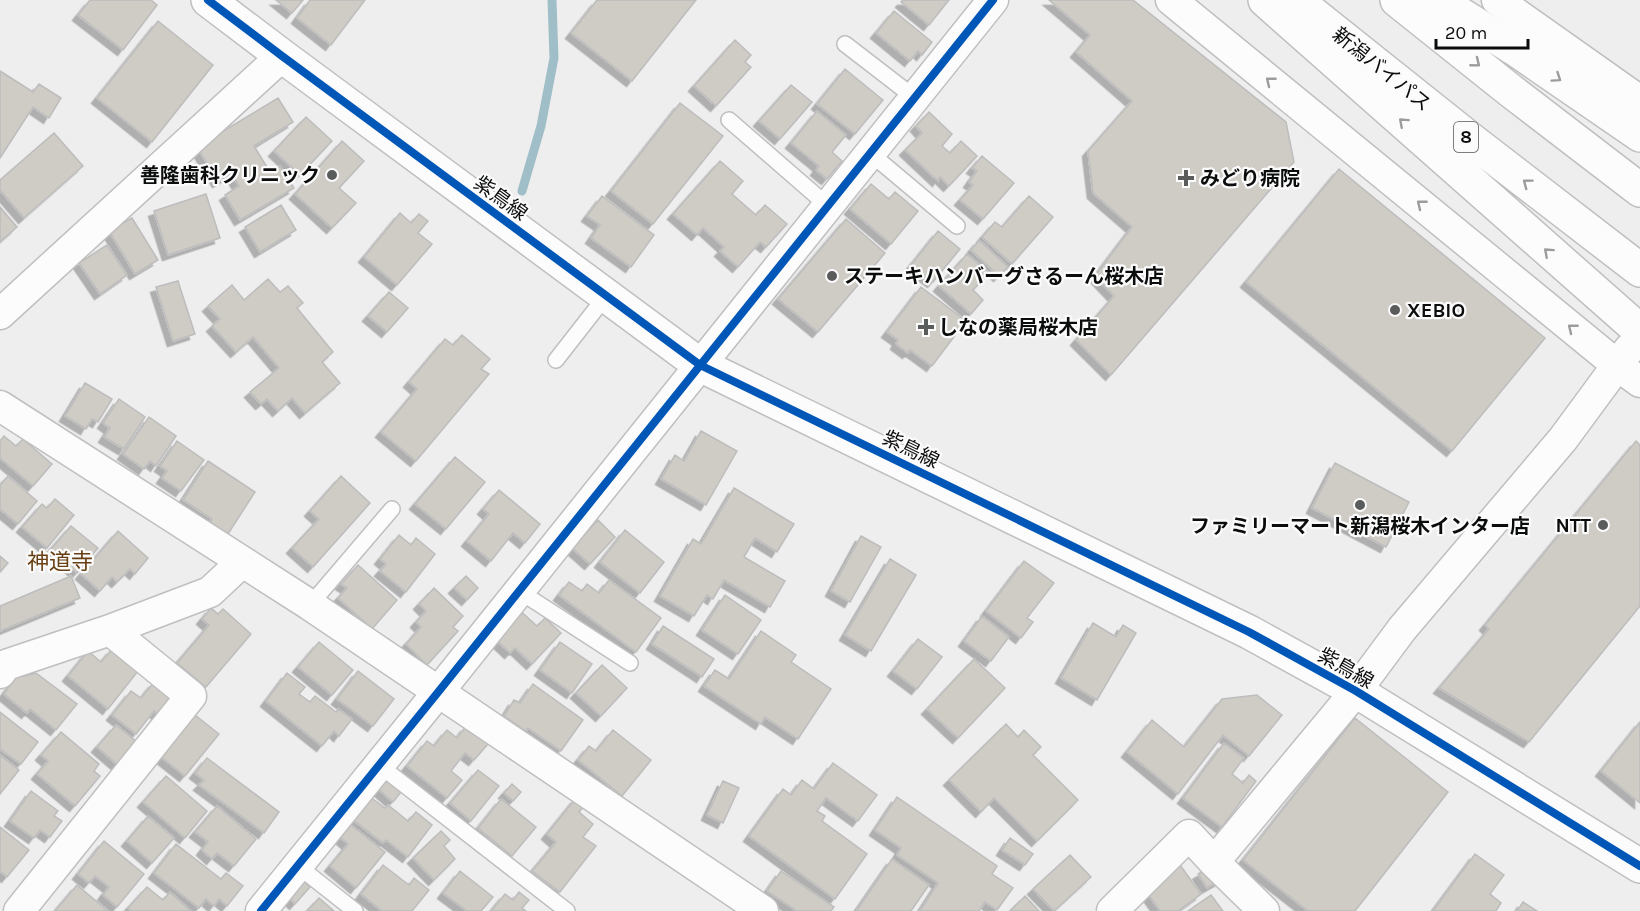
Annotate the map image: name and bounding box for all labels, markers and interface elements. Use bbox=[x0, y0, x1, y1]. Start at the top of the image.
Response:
scale bar bbox=[1436, 12, 1528, 50]
text: 20 m bbox=[1445, 22, 1487, 44]
street label: 新潟バイパス bbox=[1328, 23, 1435, 116]
one-way arrow bbox=[1469, 56, 1480, 67]
one-way arrow bbox=[1550, 71, 1561, 82]
one-way arrow bbox=[1266, 77, 1277, 88]
one-way arrow bbox=[1399, 118, 1409, 129]
road number: 8 bbox=[1454, 122, 1478, 152]
place label: 善隆歯科クリニック bbox=[140, 164, 320, 187]
place label: みどり病院 bbox=[1200, 167, 1300, 190]
marker: 善隆歯科クリニック bbox=[325, 168, 339, 182]
marker: みどり病院 bbox=[1177, 169, 1195, 187]
street label: 紫鳥線 bbox=[470, 171, 532, 225]
one-way arrow bbox=[1523, 179, 1534, 190]
one-way arrow bbox=[1417, 201, 1428, 212]
one-way arrow bbox=[1545, 248, 1555, 259]
place label: ステーキハンバーグさるーん桜木店 bbox=[844, 265, 1164, 288]
marker: ステーキハンバーグさるーん桜木店 bbox=[825, 269, 839, 283]
place label: XEBIO bbox=[1407, 299, 1465, 322]
marker: XEBIO bbox=[1388, 303, 1402, 317]
place label: しなの薬局桜木店 bbox=[938, 316, 1098, 339]
marker: しなの薬局桜木店 bbox=[919, 320, 933, 334]
one-way arrow bbox=[1568, 324, 1579, 335]
street label: 紫鳥線 bbox=[879, 426, 943, 473]
marker: ファミリーマート新潟桜木インター店 bbox=[1353, 498, 1367, 512]
place label: NTT bbox=[1555, 514, 1591, 537]
place label: ファミリーマート新潟桜木インター店 bbox=[1190, 515, 1530, 538]
marker: NTT bbox=[1596, 518, 1610, 532]
district label: 神道寺 bbox=[27, 549, 93, 575]
street label: 紫鳥線 bbox=[1314, 643, 1377, 693]

